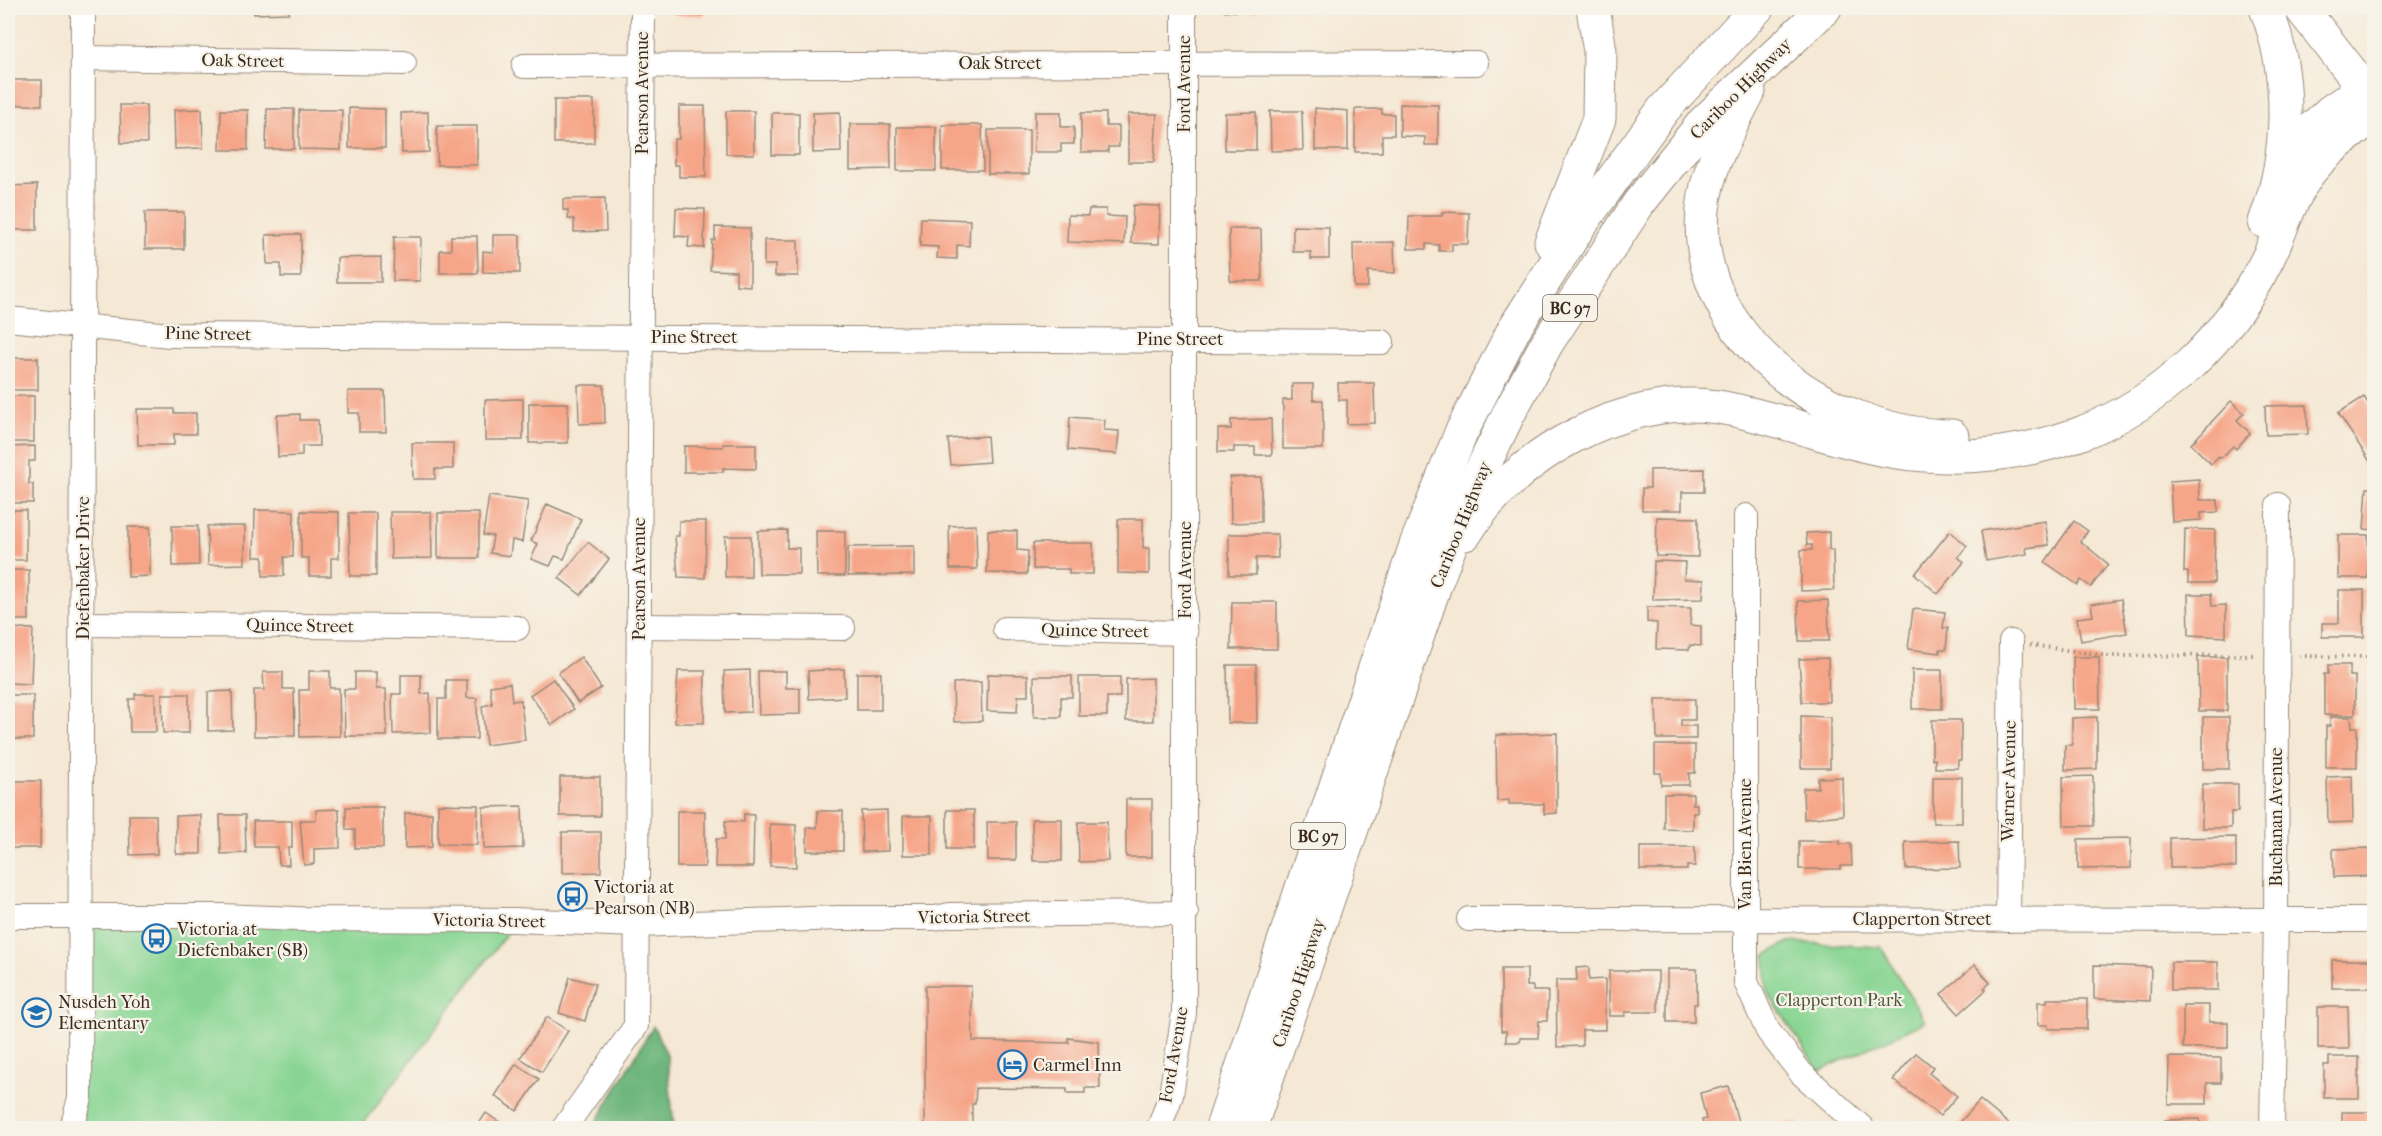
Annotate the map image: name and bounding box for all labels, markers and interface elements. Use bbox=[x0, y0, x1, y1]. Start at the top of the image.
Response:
street label: Pearson Avenue bbox=[632, 31, 653, 155]
street label: Cariboo Highway bbox=[1686, 33, 1797, 144]
street label: Ford Avenue bbox=[1174, 35, 1195, 133]
street label: Oak Street bbox=[201, 50, 285, 72]
street label: Oak Street bbox=[958, 53, 1042, 74]
road number: BC 97 bbox=[1543, 295, 1597, 321]
street label: Pine Street bbox=[164, 323, 252, 345]
street label: Pine Street bbox=[651, 327, 738, 348]
street label: Pine Street bbox=[1137, 329, 1224, 350]
street label: Cariboo Highway bbox=[1426, 457, 1496, 591]
street label: Diefenbaker Drive bbox=[73, 496, 94, 640]
street label: Pearson Avenue bbox=[629, 517, 650, 641]
street label: Ford Avenue bbox=[1175, 521, 1196, 619]
street label: Quince Street bbox=[246, 615, 355, 637]
street label: Quince Street bbox=[1041, 620, 1150, 642]
street label: Warner Avenue bbox=[1997, 720, 2021, 843]
street label: Buchanan Avenue bbox=[2266, 747, 2287, 887]
street label: Van Bien Avenue bbox=[1735, 778, 1756, 911]
road number: BC 97 bbox=[1291, 823, 1345, 849]
place label: Victoria at Pearson (NB) bbox=[593, 877, 695, 919]
bus stop icon: Victoria at Pearson (NB) bbox=[557, 881, 589, 913]
street label: Victoria Street bbox=[916, 906, 1031, 929]
street label: Victoria Street bbox=[431, 909, 546, 932]
street label: Clapperton Street bbox=[1853, 909, 1992, 930]
street label: Cariboo Highway bbox=[1268, 914, 1330, 1050]
place label: Victoria at Diefenbaker (SB) bbox=[176, 919, 308, 961]
bus stop icon: Victoria at Diefenbaker (SB) bbox=[140, 923, 172, 955]
park label: Clapperton Park bbox=[1775, 990, 1903, 1011]
place label: Nusdeh Yoh Elementary bbox=[58, 992, 150, 1034]
school or university icon: Nusdeh Yoh Elementary bbox=[21, 996, 53, 1028]
street label: Ford Avenue bbox=[1155, 1005, 1193, 1105]
hotel icon: Carmel Inn bbox=[996, 1049, 1028, 1081]
place label: Carmel Inn bbox=[1033, 1055, 1122, 1076]

